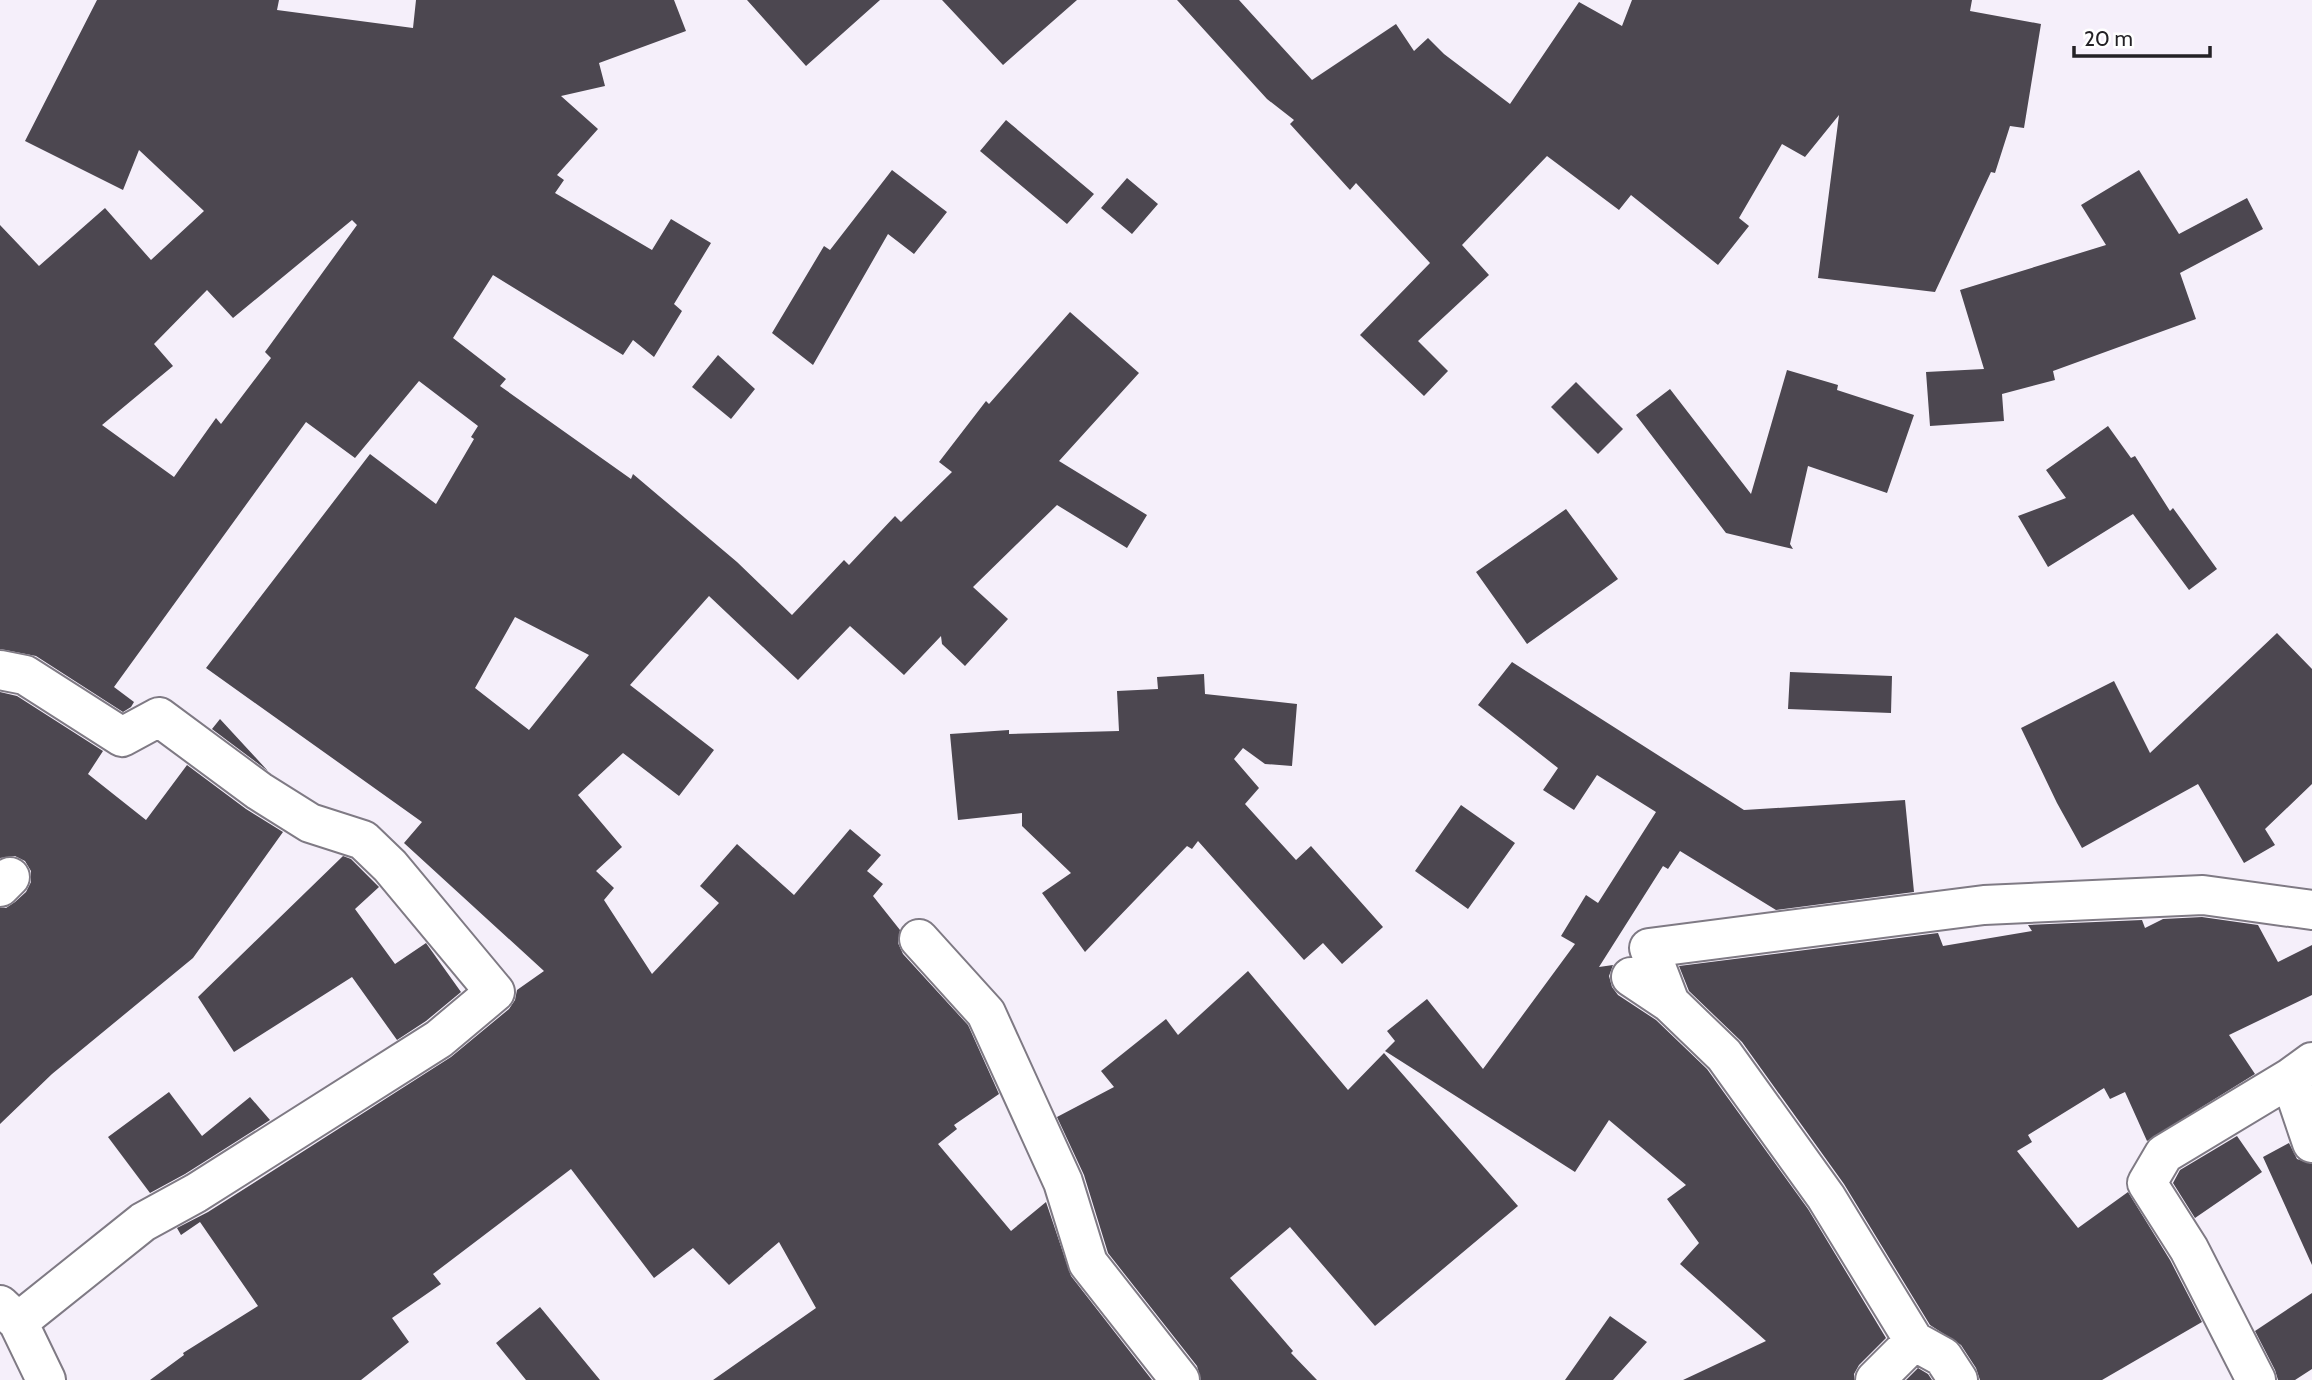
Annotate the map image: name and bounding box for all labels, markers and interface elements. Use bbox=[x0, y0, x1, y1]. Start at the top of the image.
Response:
scale bar bbox=[2074, 14, 2210, 58]
text: 20 m bbox=[2084, 26, 2133, 51]

